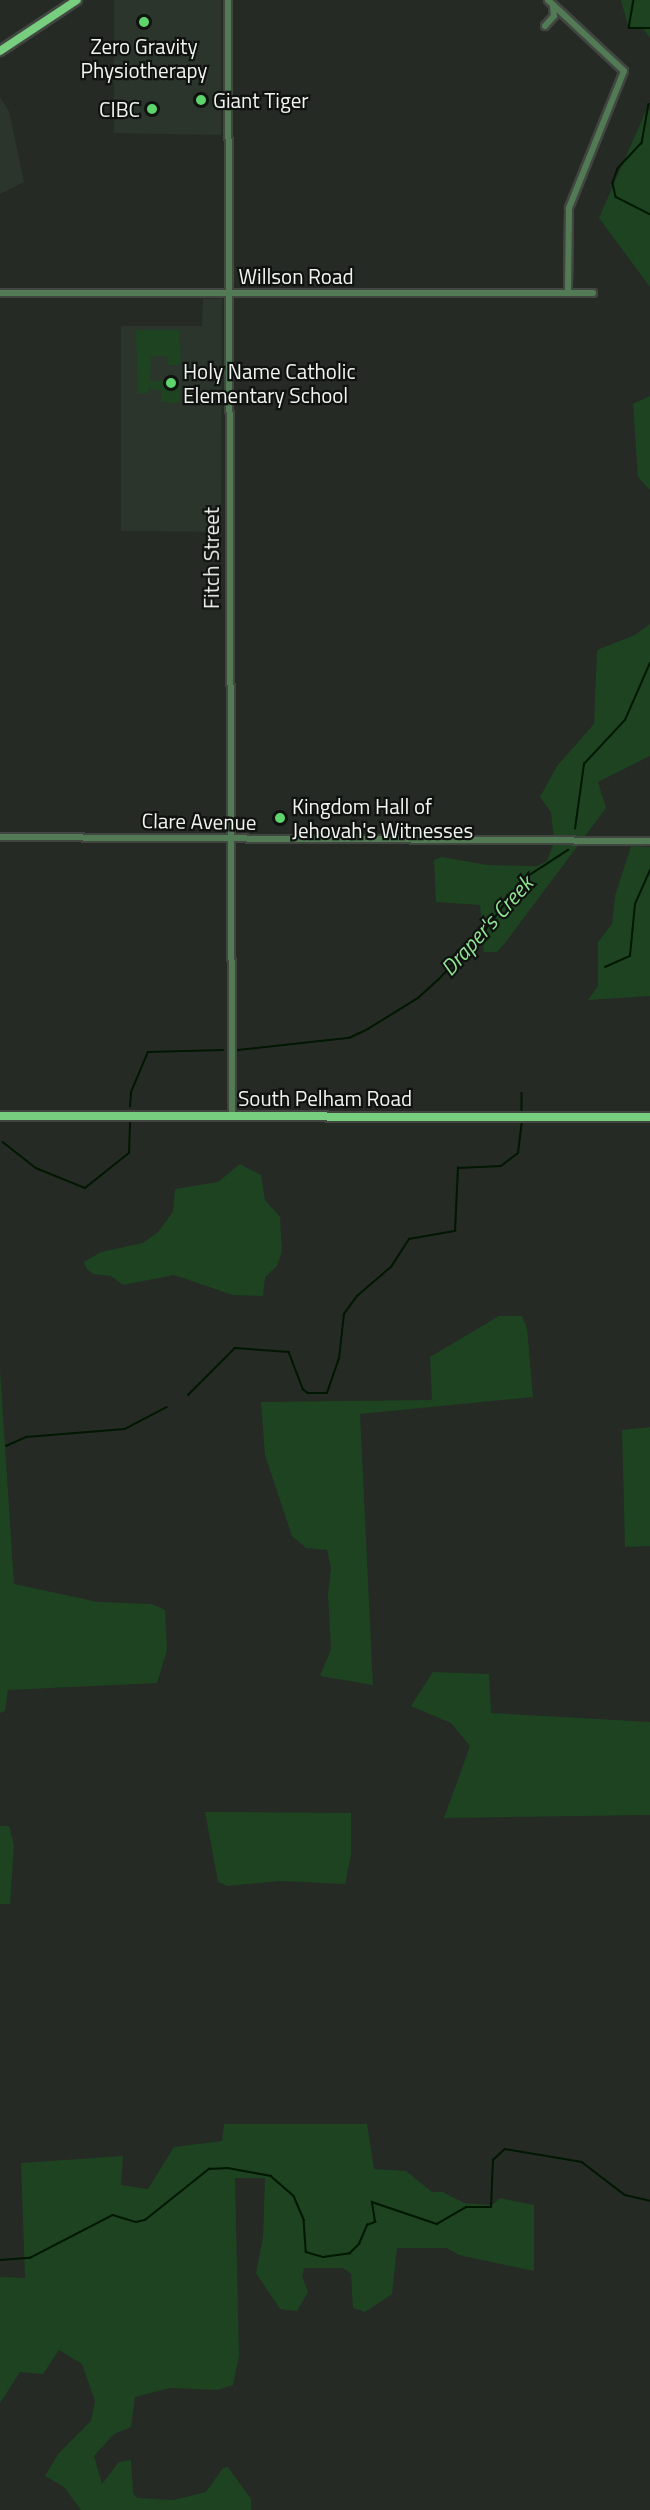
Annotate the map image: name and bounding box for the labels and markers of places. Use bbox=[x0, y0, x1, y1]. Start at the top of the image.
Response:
marker: Zero Gravity Physiotherapy bbox=[135, 13, 153, 31]
place label: Zero Gravity Physiotherapy bbox=[80, 33, 208, 83]
place label: Giant Tiger bbox=[213, 87, 309, 113]
marker: Giant Tiger bbox=[194, 93, 208, 107]
place label: CIBC bbox=[99, 96, 140, 122]
marker: CIBC bbox=[145, 102, 159, 116]
place label: Holy Name Catholic Elementary School bbox=[183, 358, 356, 408]
marker: Holy Name Catholic Elementary School bbox=[164, 376, 178, 390]
place label: Kingdom Hall of Jehovah's Witnesses bbox=[292, 793, 473, 843]
marker: Kingdom Hall of Jehovah's Witnesses bbox=[273, 811, 287, 825]

